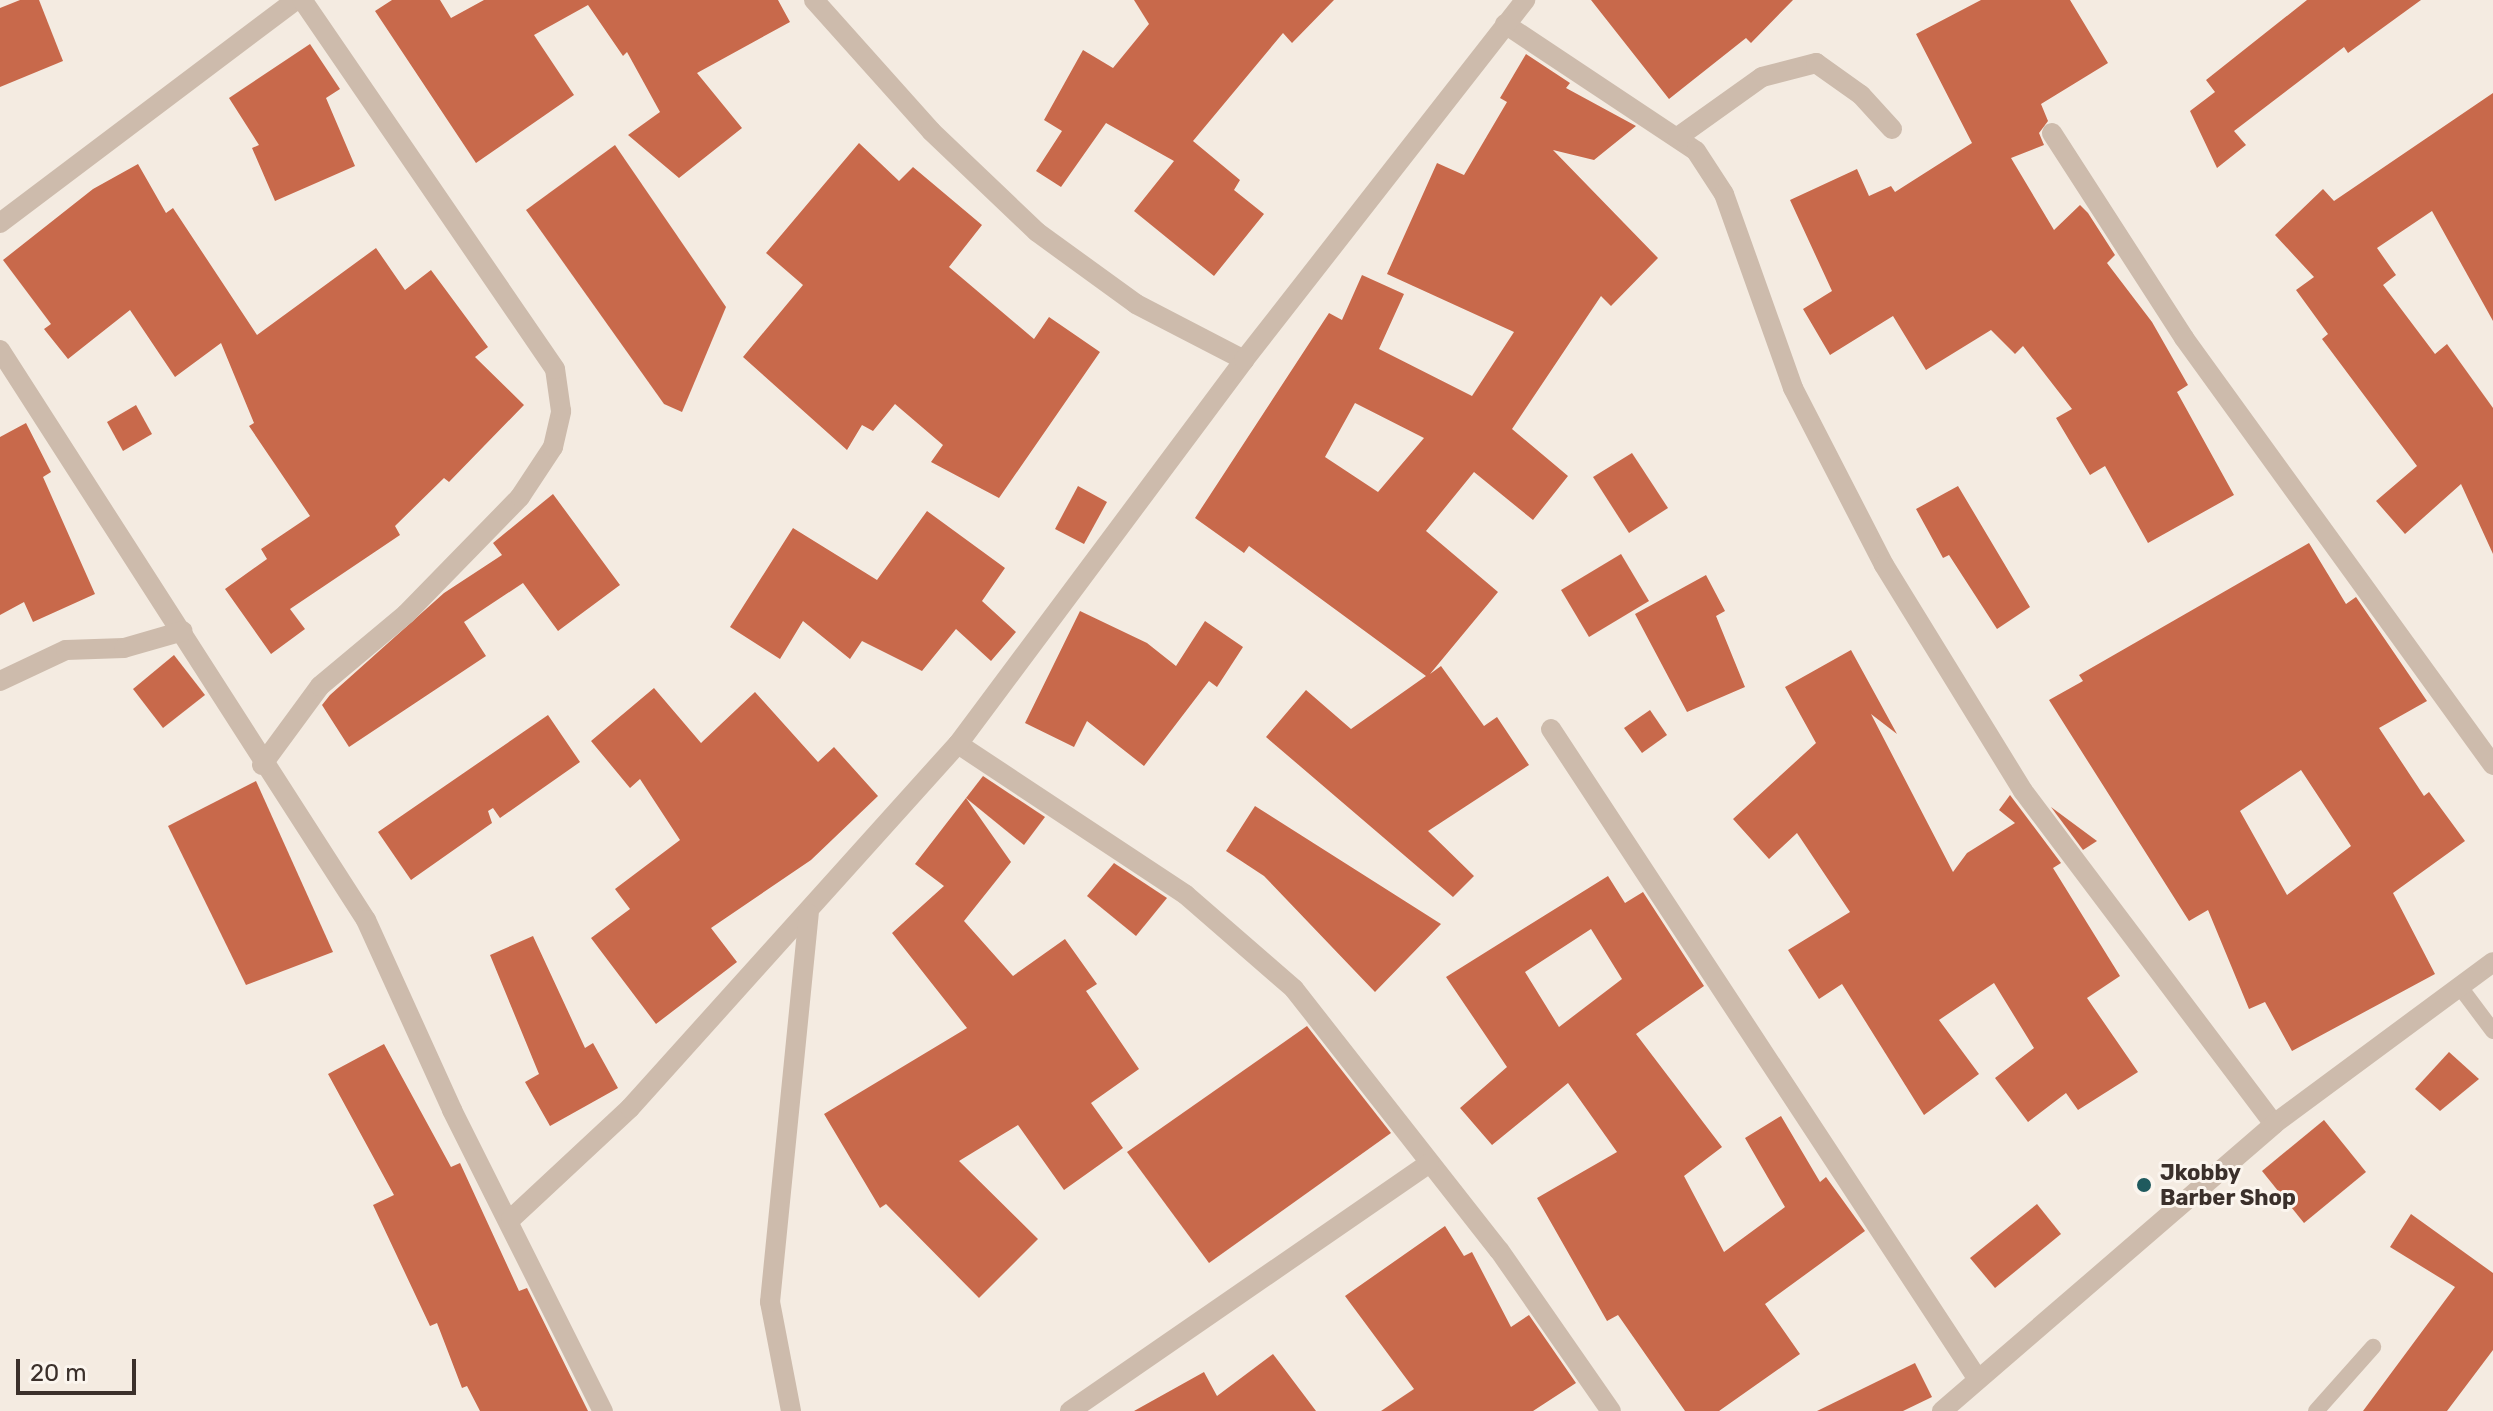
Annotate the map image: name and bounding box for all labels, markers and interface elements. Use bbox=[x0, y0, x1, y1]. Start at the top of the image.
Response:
place label: Jkobby Barber Shop bbox=[2160, 1159, 2296, 1210]
marker: Jkobby Barber Shop bbox=[2135, 1176, 2153, 1194]
scale bar bbox=[20, 1343, 140, 1393]
text: 20 m bbox=[30, 1359, 87, 1387]

